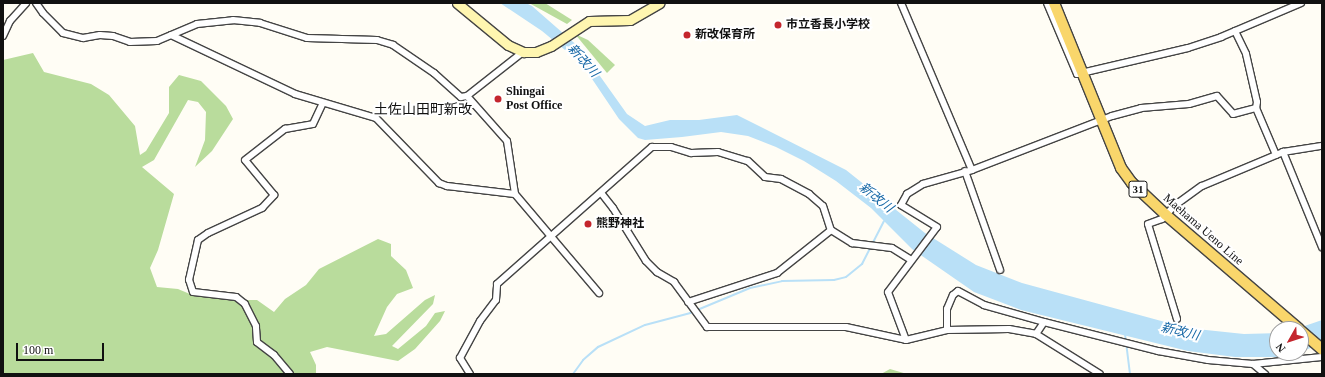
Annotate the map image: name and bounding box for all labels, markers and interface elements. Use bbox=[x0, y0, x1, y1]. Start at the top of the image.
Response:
place label: 市立香長小学校 bbox=[786, 18, 870, 32]
marker: 市立香長小学校 bbox=[773, 20, 783, 30]
place label: 新改保育所 bbox=[695, 28, 755, 42]
marker: 新改保育所 bbox=[682, 30, 692, 40]
water label: 新改川 bbox=[564, 41, 602, 81]
place label: Shingai Post Office bbox=[506, 85, 562, 113]
marker: Shingai Post Office bbox=[493, 94, 503, 104]
district label: 土佐山田町新改 bbox=[374, 102, 472, 118]
water label: 新改川 bbox=[856, 180, 896, 216]
road number: 31 bbox=[1128, 180, 1148, 198]
street label: Maehama Ueno Line bbox=[1160, 191, 1246, 269]
place label: 熊野神社 bbox=[596, 217, 644, 231]
marker: 熊野神社 bbox=[583, 219, 593, 229]
water label: 新改川 bbox=[1159, 320, 1201, 344]
north arrow bbox=[1269, 321, 1309, 361]
scale bar bbox=[18, 335, 106, 361]
text: N bbox=[1273, 341, 1288, 355]
text: 100 m bbox=[23, 343, 53, 357]

